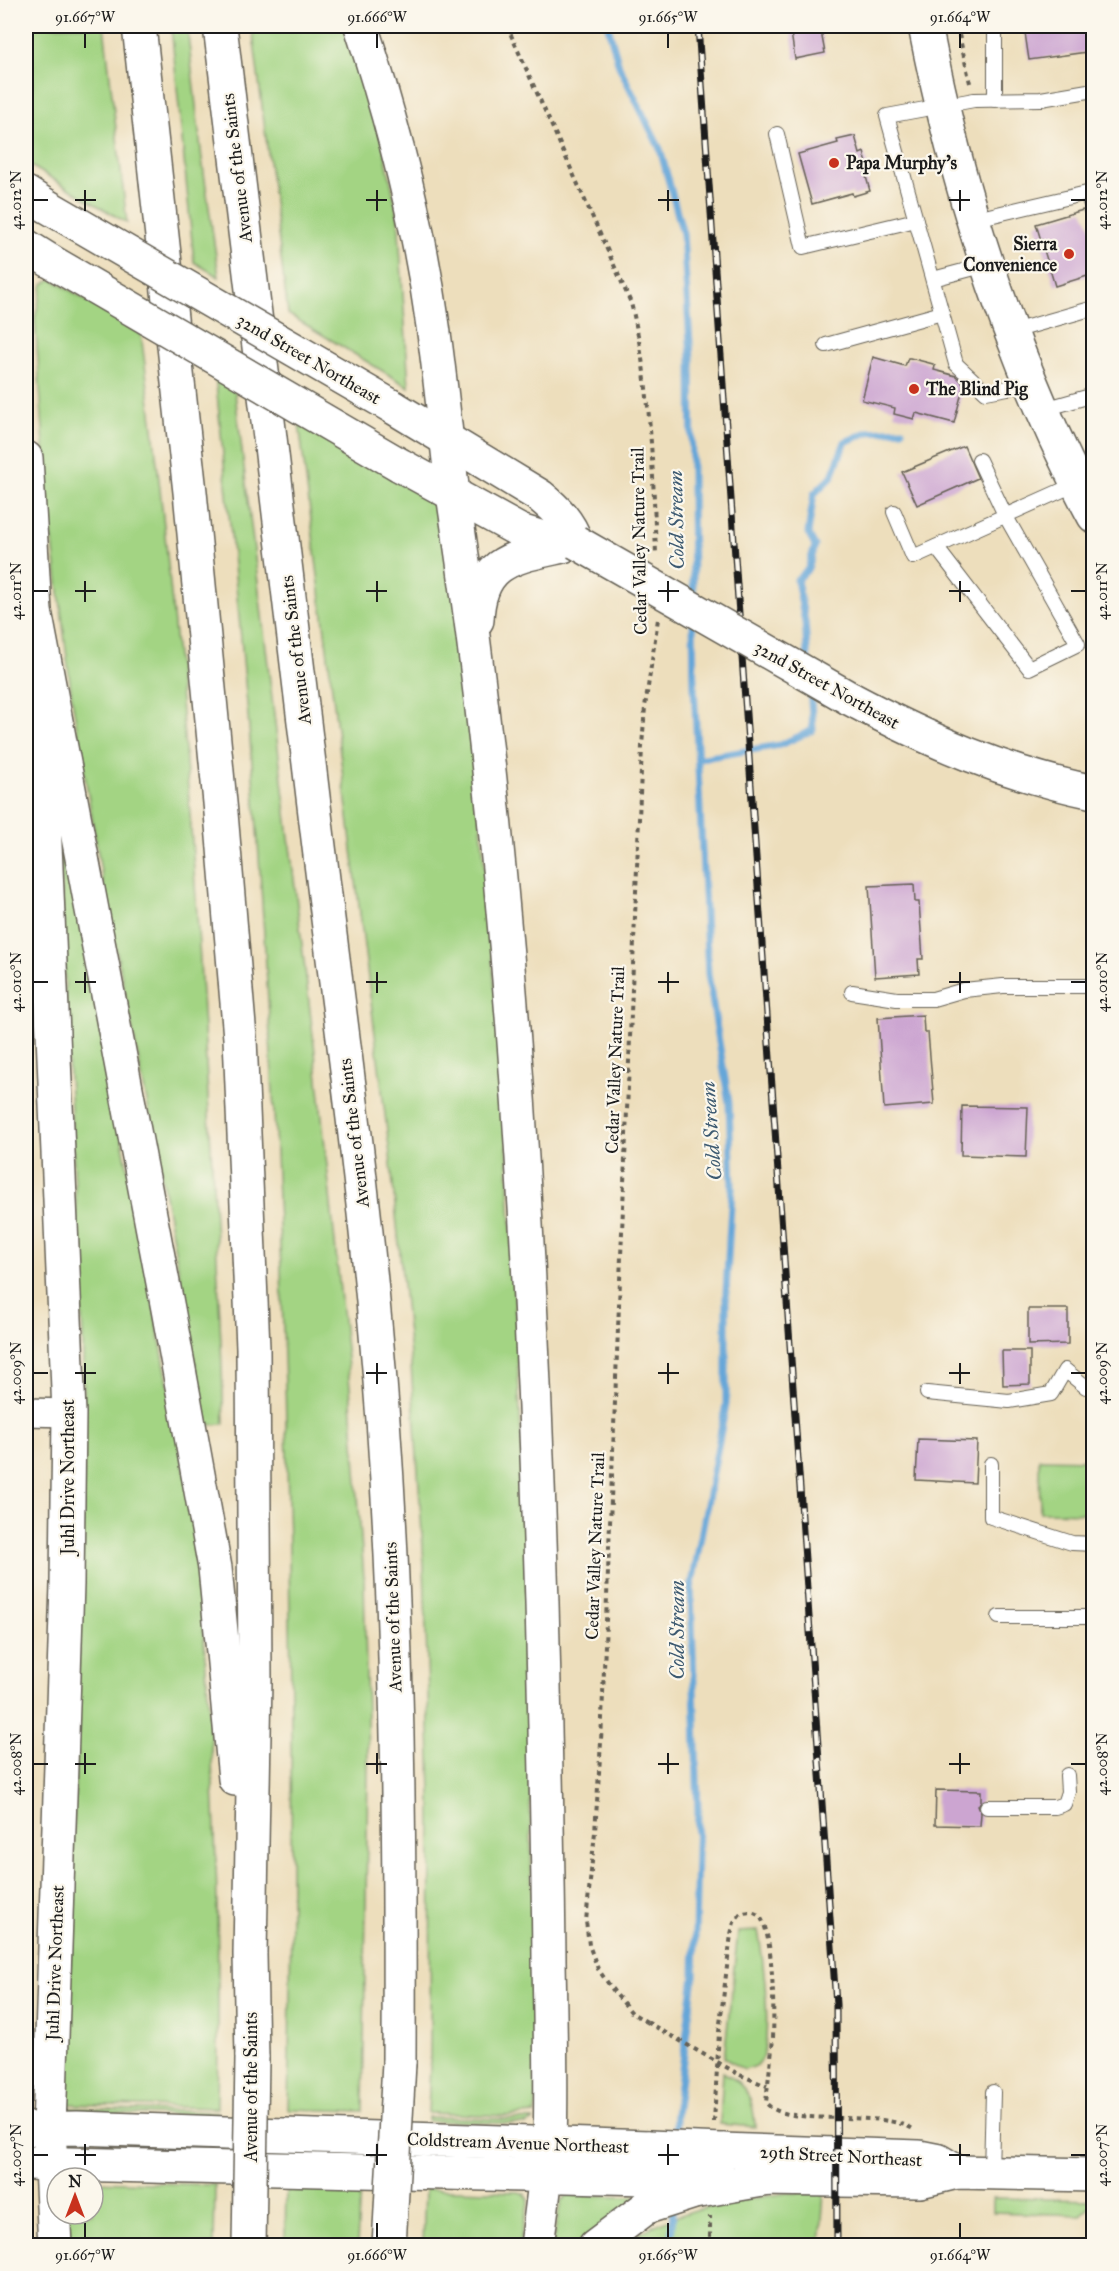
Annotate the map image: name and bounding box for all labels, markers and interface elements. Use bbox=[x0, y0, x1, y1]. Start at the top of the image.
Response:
text: 91.667°W bbox=[55, 8, 116, 26]
text: 91.666°W bbox=[347, 8, 408, 26]
text: 91.665°W bbox=[638, 8, 698, 26]
text: 91.664°W bbox=[930, 8, 991, 26]
street label: Avenue of the Saints bbox=[217, 92, 257, 245]
place label: Papa Murphy's bbox=[846, 152, 957, 175]
marker: Papa Murphy's bbox=[827, 156, 841, 170]
text: 42.012°N bbox=[7, 170, 25, 230]
text: 42.012°N bbox=[1093, 170, 1111, 230]
place label: Sierra Convenience bbox=[963, 233, 1058, 276]
marker: Sierra Convenience bbox=[1062, 247, 1076, 261]
street label: 32nd Street Northeast bbox=[233, 309, 385, 409]
place label: The Blind Pig bbox=[925, 378, 1028, 401]
marker: The Blind Pig bbox=[907, 382, 921, 396]
street label: Cedar Valley Nature Trail bbox=[626, 447, 652, 635]
water label: Cold Stream bbox=[663, 470, 689, 570]
text: 42.011°N bbox=[7, 562, 25, 620]
text: 42.011°N bbox=[1093, 562, 1111, 620]
street label: Avenue of the Saints bbox=[276, 574, 316, 727]
street label: 32nd Street Northeast bbox=[751, 636, 904, 734]
text: 42.010°N bbox=[7, 951, 25, 1012]
text: 42.010°N bbox=[1093, 951, 1111, 1012]
street label: Cedar Valley Nature Trail bbox=[601, 966, 629, 1154]
street label: Avenue of the Saints bbox=[334, 1057, 374, 1210]
water label: Cold Stream bbox=[696, 1081, 726, 1181]
text: 42.009°N bbox=[7, 1341, 25, 1404]
text: 42.009°N bbox=[1093, 1341, 1111, 1404]
street label: Juhl Drive Northeast bbox=[57, 1398, 80, 1557]
street label: Cedar Valley Nature Trail bbox=[581, 1452, 609, 1640]
street label: Avenue of the Saints bbox=[379, 1542, 407, 1693]
water label: Cold Stream bbox=[665, 1580, 689, 1680]
text: 42.008°N bbox=[7, 1732, 25, 1795]
text: 42.008°N bbox=[1093, 1732, 1111, 1795]
street label: Juhl Drive Northeast bbox=[41, 1884, 70, 2043]
street label: Avenue of the Saints bbox=[240, 2012, 262, 2163]
text: 42.007°N bbox=[7, 2123, 25, 2186]
text: 42.007°N bbox=[1093, 2123, 1111, 2186]
street label: Coldstream Avenue Northeast bbox=[407, 2128, 630, 2158]
street label: 29th Street Northeast bbox=[759, 2141, 923, 2171]
north arrow bbox=[45, 2166, 105, 2226]
text: N bbox=[68, 2172, 82, 2191]
text: 91.667°W bbox=[55, 2246, 116, 2264]
text: 91.666°W bbox=[347, 2246, 408, 2264]
text: 91.665°W bbox=[638, 2246, 698, 2264]
text: 91.664°W bbox=[930, 2246, 991, 2264]

